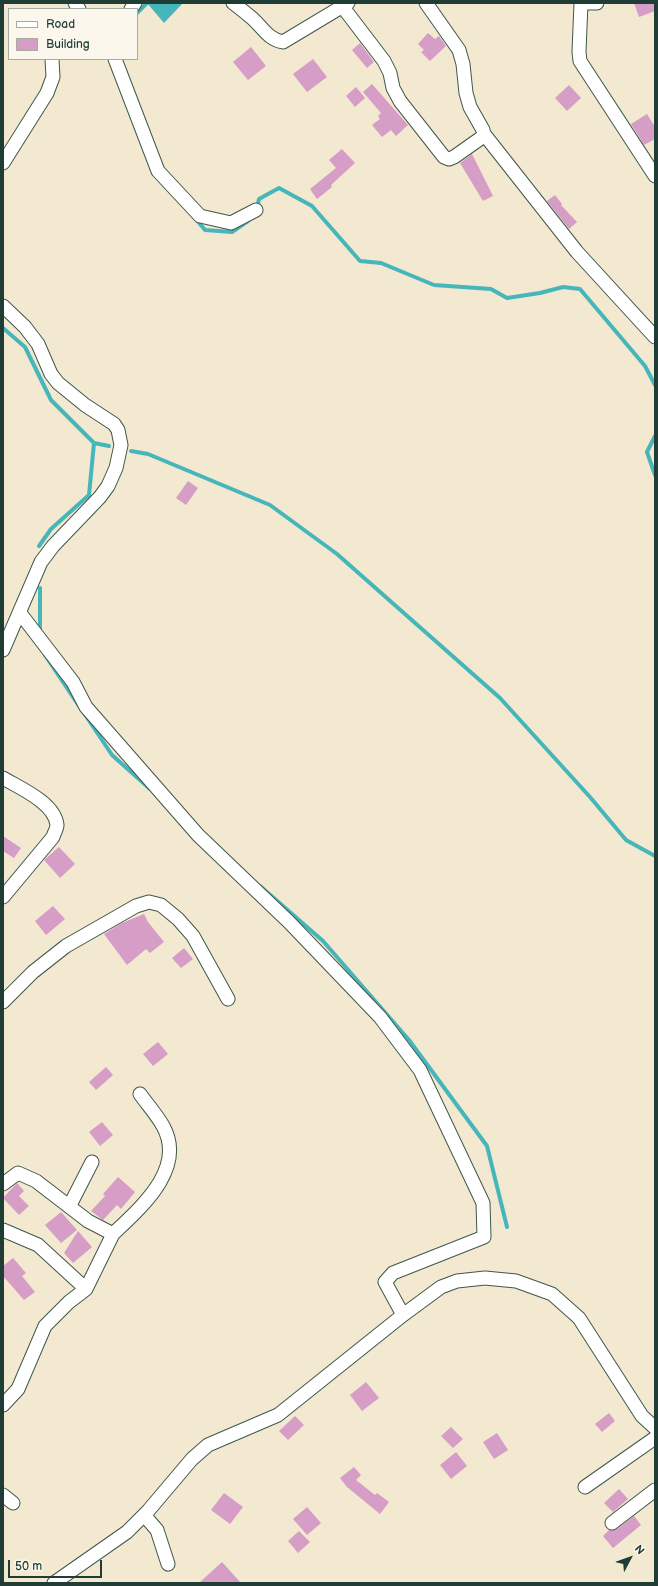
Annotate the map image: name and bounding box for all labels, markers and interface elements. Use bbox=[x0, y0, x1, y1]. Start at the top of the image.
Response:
legend bbox=[8, 8, 138, 60]
text: Road bbox=[46, 17, 75, 32]
text: Building bbox=[46, 37, 90, 52]
north arrow bbox=[610, 1538, 650, 1578]
text: N bbox=[632, 1542, 647, 1557]
scale bar bbox=[10, 1552, 104, 1578]
text: 50 m bbox=[15, 1559, 42, 1574]

